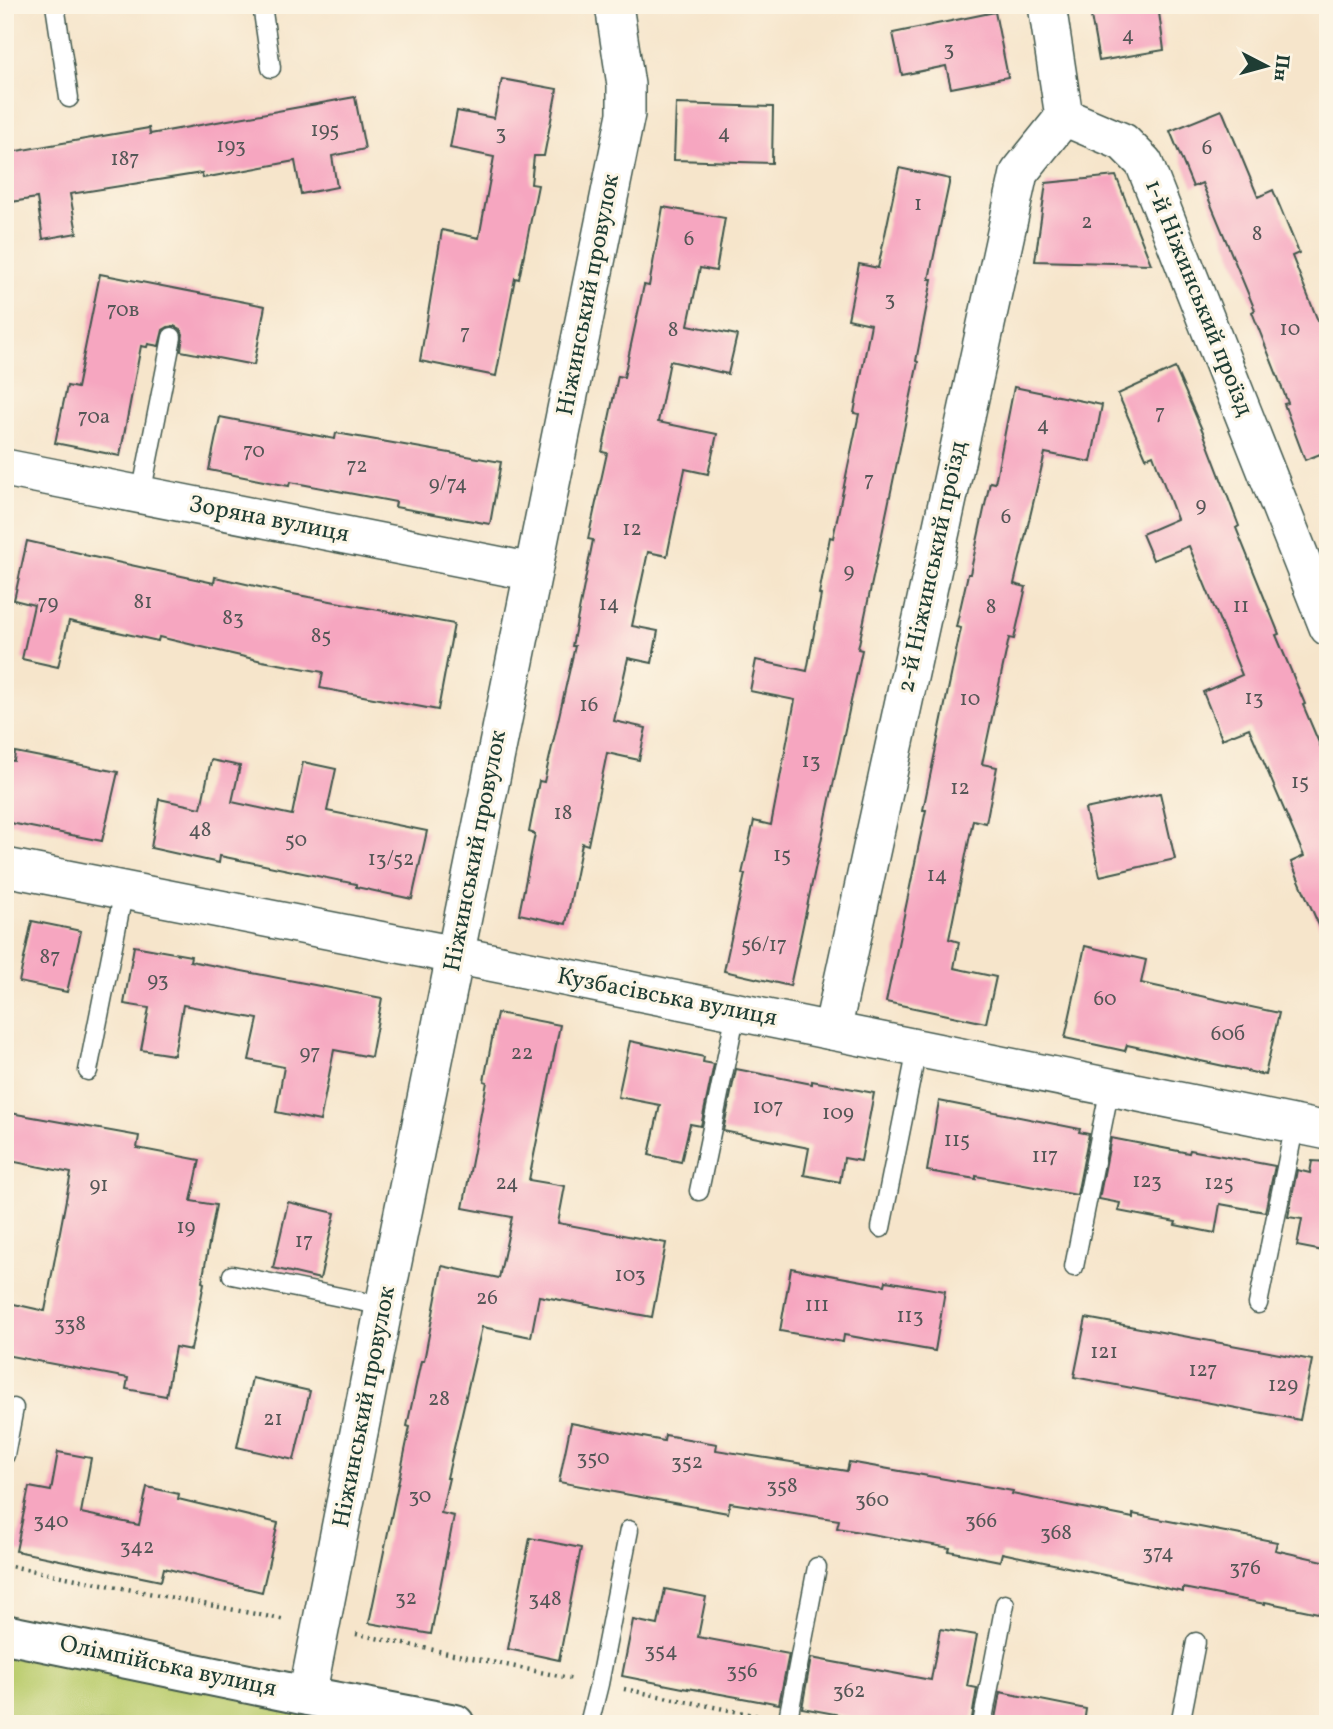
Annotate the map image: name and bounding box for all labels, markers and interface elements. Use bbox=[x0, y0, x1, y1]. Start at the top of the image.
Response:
house number: 4 bbox=[1122, 21, 1134, 50]
north arrow bbox=[1232, 32, 1302, 102]
house number: 3 bbox=[944, 35, 954, 64]
text: Пн bbox=[1267, 53, 1295, 82]
house number: 195 bbox=[311, 116, 339, 145]
house number: 3 bbox=[496, 119, 506, 148]
house number: 4 bbox=[718, 119, 730, 148]
house number: 193 bbox=[216, 132, 246, 161]
house number: 6 bbox=[1202, 134, 1212, 163]
house number: 187 bbox=[110, 145, 140, 174]
street label: Ніжинський провулок bbox=[549, 171, 629, 419]
street label: 1-й Ніжинський проїзд bbox=[1135, 175, 1261, 422]
house number: 1 bbox=[914, 190, 922, 219]
house number: 2 bbox=[1081, 208, 1093, 237]
house number: 8 bbox=[1252, 220, 1262, 249]
house number: 6 bbox=[684, 225, 694, 254]
house number: 3 bbox=[885, 285, 895, 314]
house number: 70в bbox=[107, 296, 139, 325]
house number: 10 bbox=[1280, 315, 1300, 344]
house number: 8 bbox=[668, 316, 678, 345]
house number: 7 bbox=[460, 319, 470, 348]
house number: 7 bbox=[1155, 399, 1165, 428]
house number: 70а bbox=[78, 403, 110, 432]
house number: 4 bbox=[1037, 411, 1049, 440]
house number: 70 bbox=[243, 437, 265, 466]
street label: 2-й Ніжинський проїзд bbox=[890, 437, 976, 696]
house number: 72 bbox=[346, 452, 368, 481]
house number: 7 bbox=[864, 466, 874, 495]
house number: 9/74 bbox=[429, 470, 467, 499]
street label: Зоряна вулиця bbox=[186, 488, 352, 552]
house number: 9 bbox=[1196, 491, 1207, 520]
house number: 6 bbox=[1001, 503, 1011, 532]
house number: 12 bbox=[622, 515, 642, 544]
house number: 9 bbox=[844, 557, 855, 586]
house number: 81 bbox=[134, 588, 152, 617]
house number: 79 bbox=[38, 589, 59, 618]
house number: 14 bbox=[599, 590, 619, 619]
house number: 11 bbox=[1233, 592, 1249, 621]
house number: 8 bbox=[986, 593, 996, 622]
house number: 83 bbox=[222, 604, 244, 633]
house number: 85 bbox=[311, 622, 331, 651]
house number: 13 bbox=[1245, 684, 1263, 713]
house number: 10 bbox=[960, 685, 980, 714]
house number: 16 bbox=[580, 691, 598, 720]
street label: Ніжинський провулок bbox=[436, 727, 516, 975]
house number: 13 bbox=[802, 747, 820, 776]
house number: 15 bbox=[1291, 768, 1309, 797]
house number: 12 bbox=[950, 774, 970, 803]
house number: 18 bbox=[554, 799, 572, 828]
house number: 48 bbox=[189, 816, 211, 845]
house number: 50 bbox=[285, 826, 307, 855]
house number: 15 bbox=[773, 841, 791, 870]
house number: 13/52 bbox=[368, 845, 414, 874]
house number: 14 bbox=[927, 861, 947, 890]
house number: 56/17 bbox=[741, 931, 787, 960]
house number: 87 bbox=[40, 943, 60, 972]
street label: Кузбасівська вулиця bbox=[554, 960, 780, 1036]
house number: 93 bbox=[147, 966, 169, 995]
house number: 60 bbox=[1093, 985, 1117, 1014]
house number: 60б bbox=[1211, 1020, 1245, 1049]
house number: 97 bbox=[299, 1039, 321, 1068]
house number: 22 bbox=[511, 1039, 533, 1068]
house number: 107 bbox=[753, 1093, 783, 1122]
house number: 109 bbox=[822, 1099, 854, 1128]
house number: 115 bbox=[944, 1126, 970, 1155]
house number: 117 bbox=[1032, 1142, 1058, 1171]
house number: 123 bbox=[1132, 1167, 1162, 1196]
house number: 24 bbox=[495, 1169, 519, 1198]
house number: 125 bbox=[1204, 1169, 1234, 1198]
house number: 91 bbox=[89, 1171, 109, 1200]
house number: 19 bbox=[176, 1213, 196, 1242]
house number: 17 bbox=[295, 1227, 313, 1256]
house number: 103 bbox=[615, 1261, 646, 1290]
street label: Ніжинський провулок bbox=[325, 1283, 405, 1531]
house number: 26 bbox=[476, 1284, 498, 1313]
house number: 111 bbox=[805, 1291, 829, 1320]
house number: 113 bbox=[896, 1302, 924, 1331]
house number: 338 bbox=[54, 1310, 86, 1339]
house number: 121 bbox=[1090, 1338, 1118, 1367]
house number: 127 bbox=[1188, 1356, 1218, 1385]
house number: 129 bbox=[1268, 1371, 1298, 1400]
house number: 28 bbox=[428, 1385, 450, 1414]
house number: 21 bbox=[263, 1405, 283, 1434]
house number: 350 bbox=[576, 1444, 610, 1473]
house number: 352 bbox=[671, 1448, 703, 1477]
house number: 358 bbox=[766, 1472, 798, 1501]
house number: 30 bbox=[409, 1482, 431, 1511]
house number: 360 bbox=[855, 1486, 889, 1515]
house number: 340 bbox=[33, 1507, 69, 1536]
house number: 366 bbox=[965, 1507, 997, 1536]
house number: 368 bbox=[1040, 1519, 1072, 1548]
house number: 342 bbox=[120, 1533, 154, 1562]
house number: 374 bbox=[1142, 1539, 1174, 1568]
house number: 376 bbox=[1229, 1554, 1261, 1583]
house number: 32 bbox=[395, 1584, 417, 1613]
house number: 348 bbox=[528, 1585, 562, 1614]
street label: Олімпійська вулиця bbox=[57, 1627, 279, 1707]
house number: 354 bbox=[644, 1637, 678, 1666]
house number: 356 bbox=[726, 1657, 758, 1686]
house number: 362 bbox=[833, 1677, 865, 1706]

